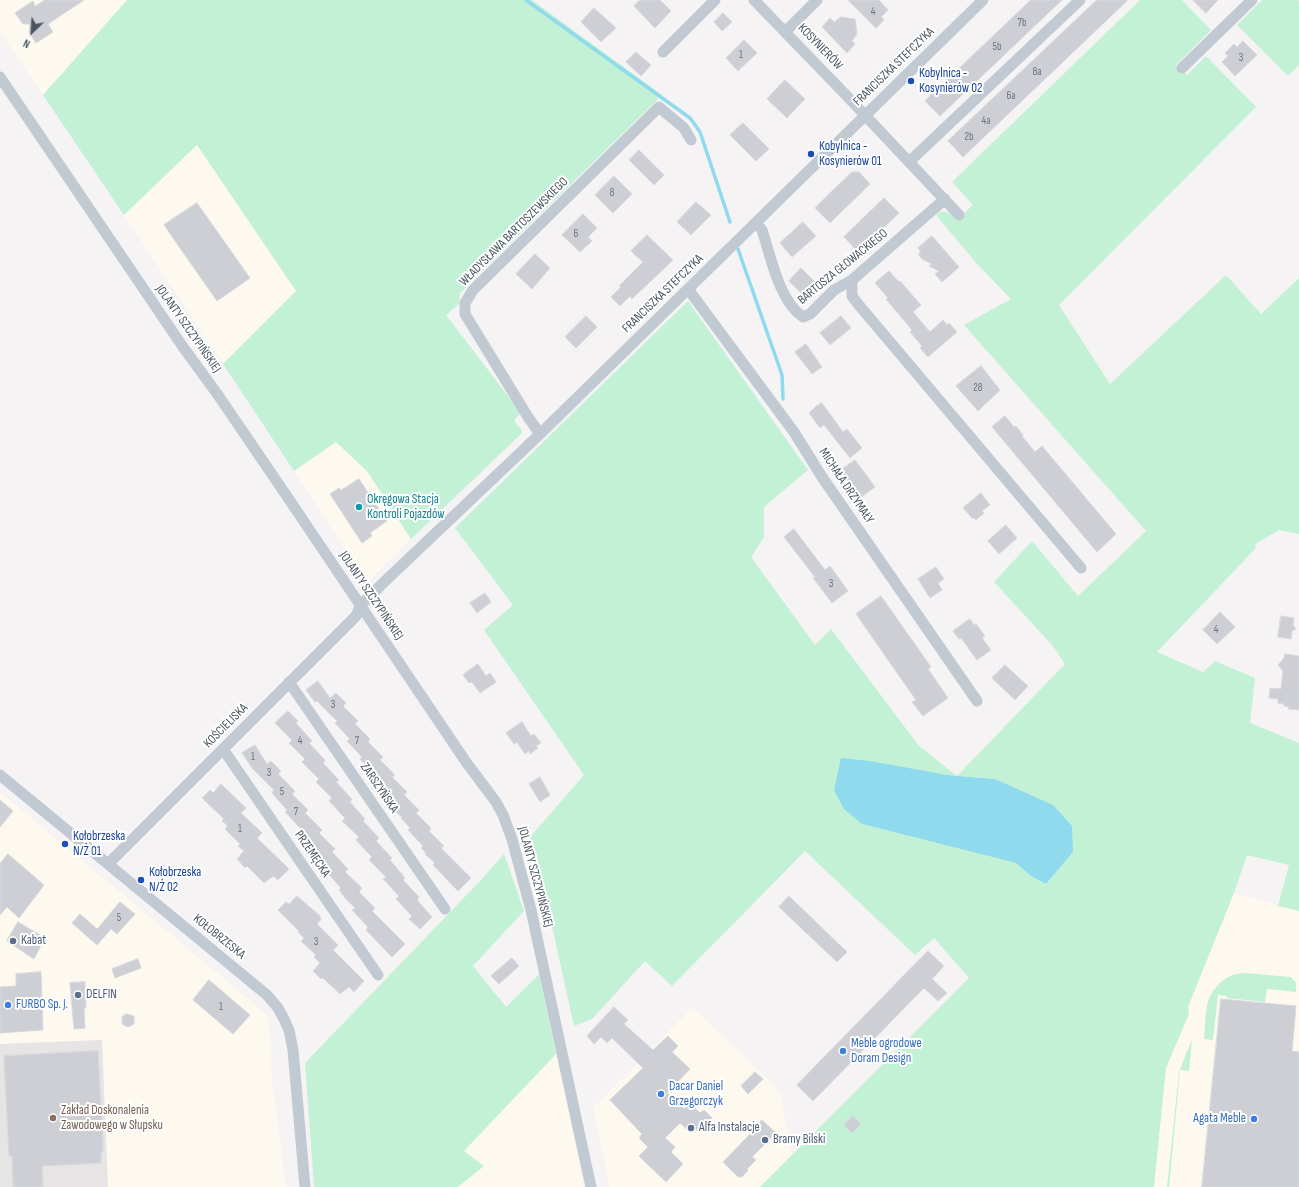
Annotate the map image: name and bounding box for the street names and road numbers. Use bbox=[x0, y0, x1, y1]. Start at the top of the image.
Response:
street label: KOSYNIERÓW bbox=[794, 21, 846, 73]
street label: FRANCISZKA STEFCZYKA bbox=[850, 24, 938, 110]
street label: WŁADYSŁAWA BARTOSZEWSKIEGO bbox=[456, 174, 572, 290]
street label: BARTOSZA GŁOWACKIEGO bbox=[795, 226, 891, 308]
street label: FRANCISZKA STEFCZYKA bbox=[619, 251, 707, 337]
street label: JOLANTY SZCZYPIŃSKIEJ bbox=[152, 282, 224, 376]
street label: MICHAŁA DRZYMAŁY bbox=[815, 445, 877, 527]
street label: JOLANTY SZCZYPIŃSKIEJ bbox=[336, 549, 406, 643]
street label: KOŚCIELISKA bbox=[201, 701, 251, 751]
street label: ZARSZYŃSKA bbox=[357, 760, 401, 816]
street label: JOLANTY SZCZYPIŃSKIEJ bbox=[514, 825, 556, 929]
street label: PRZEMĘCKA bbox=[291, 828, 333, 880]
street label: KOŁOBRZESKA bbox=[190, 911, 248, 963]

